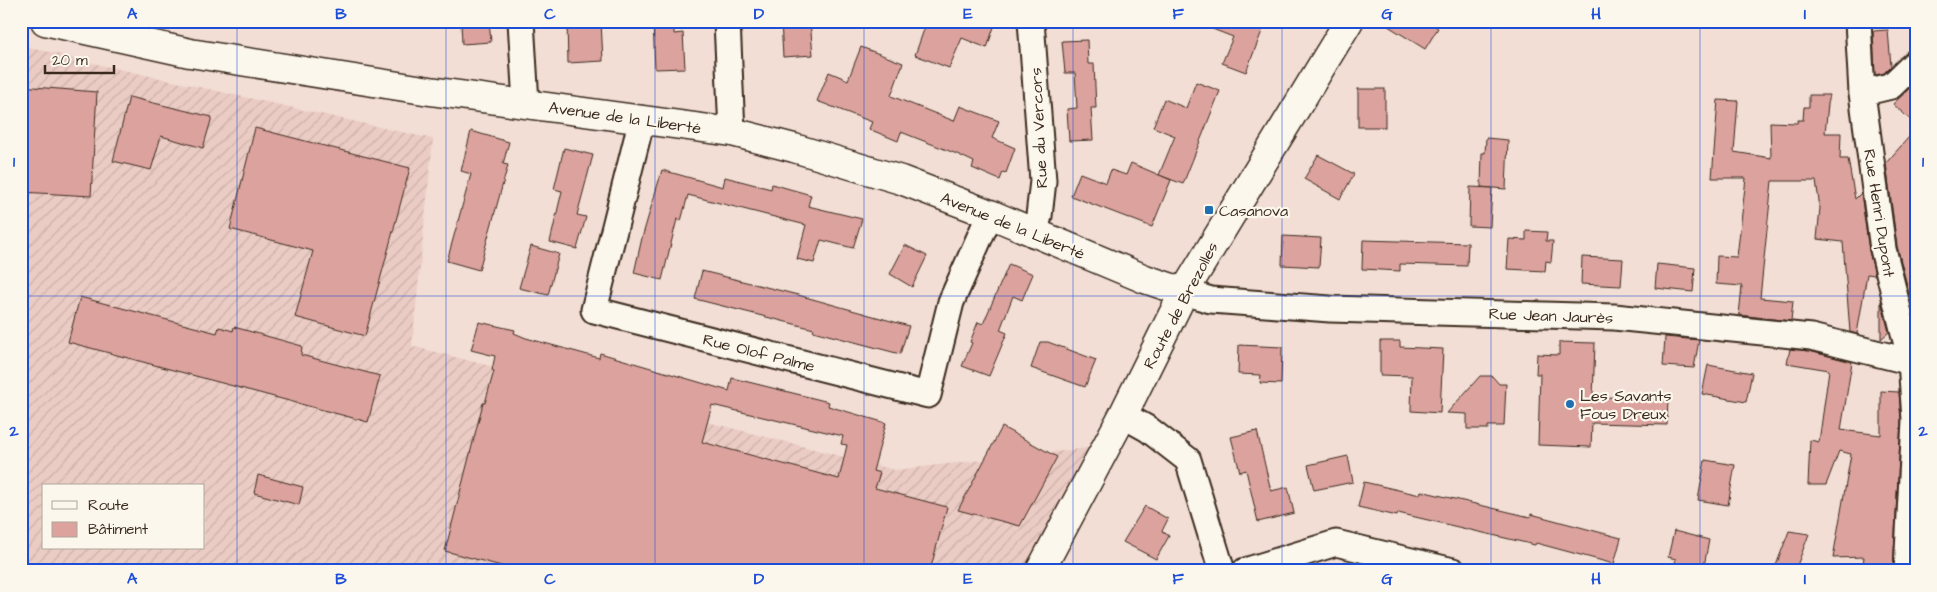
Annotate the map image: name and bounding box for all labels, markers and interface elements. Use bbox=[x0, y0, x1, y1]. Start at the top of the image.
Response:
text: A bbox=[127, 3, 138, 25]
text: B bbox=[335, 3, 347, 25]
text: C bbox=[544, 3, 556, 25]
text: D bbox=[754, 3, 765, 25]
text: E bbox=[963, 3, 973, 25]
text: F bbox=[1172, 3, 1184, 25]
text: G bbox=[1381, 3, 1393, 25]
text: H bbox=[1591, 3, 1601, 25]
text: I bbox=[1804, 3, 1806, 25]
scale bar bbox=[45, 42, 114, 74]
text: 20 m bbox=[52, 50, 88, 71]
street label: Rue du Vercors bbox=[1025, 67, 1053, 189]
street label: Avenue de la Liberté bbox=[547, 96, 703, 140]
street label: Rue Henri Dupont bbox=[1858, 147, 1900, 279]
text: 1 bbox=[13, 151, 16, 173]
text: 1 bbox=[1922, 151, 1925, 173]
street label: Avenue de la Liberté bbox=[937, 187, 1088, 265]
place label: Casanova bbox=[1219, 200, 1288, 222]
marker: Casanova bbox=[1203, 204, 1215, 216]
street label: Route de Brezolles bbox=[1138, 238, 1224, 373]
street label: Rue Jean Jaurès bbox=[1488, 303, 1614, 329]
street label: Rue Olof Palme bbox=[700, 328, 817, 378]
place label: Les Savants Fous Dreux bbox=[1580, 385, 1672, 425]
marker: Les Savants Fous Dreux bbox=[1564, 398, 1576, 410]
text: 2 bbox=[8, 420, 19, 442]
text: 2 bbox=[1917, 420, 1928, 442]
legend bbox=[42, 484, 205, 550]
text: Route bbox=[88, 495, 129, 516]
text: Bâtiment bbox=[88, 519, 148, 540]
text: A bbox=[127, 568, 138, 590]
text: B bbox=[335, 568, 347, 590]
text: C bbox=[544, 568, 556, 590]
text: D bbox=[754, 568, 765, 590]
text: E bbox=[963, 568, 973, 590]
text: F bbox=[1172, 568, 1184, 590]
text: G bbox=[1381, 568, 1393, 590]
text: H bbox=[1591, 568, 1601, 590]
text: I bbox=[1804, 568, 1806, 590]

